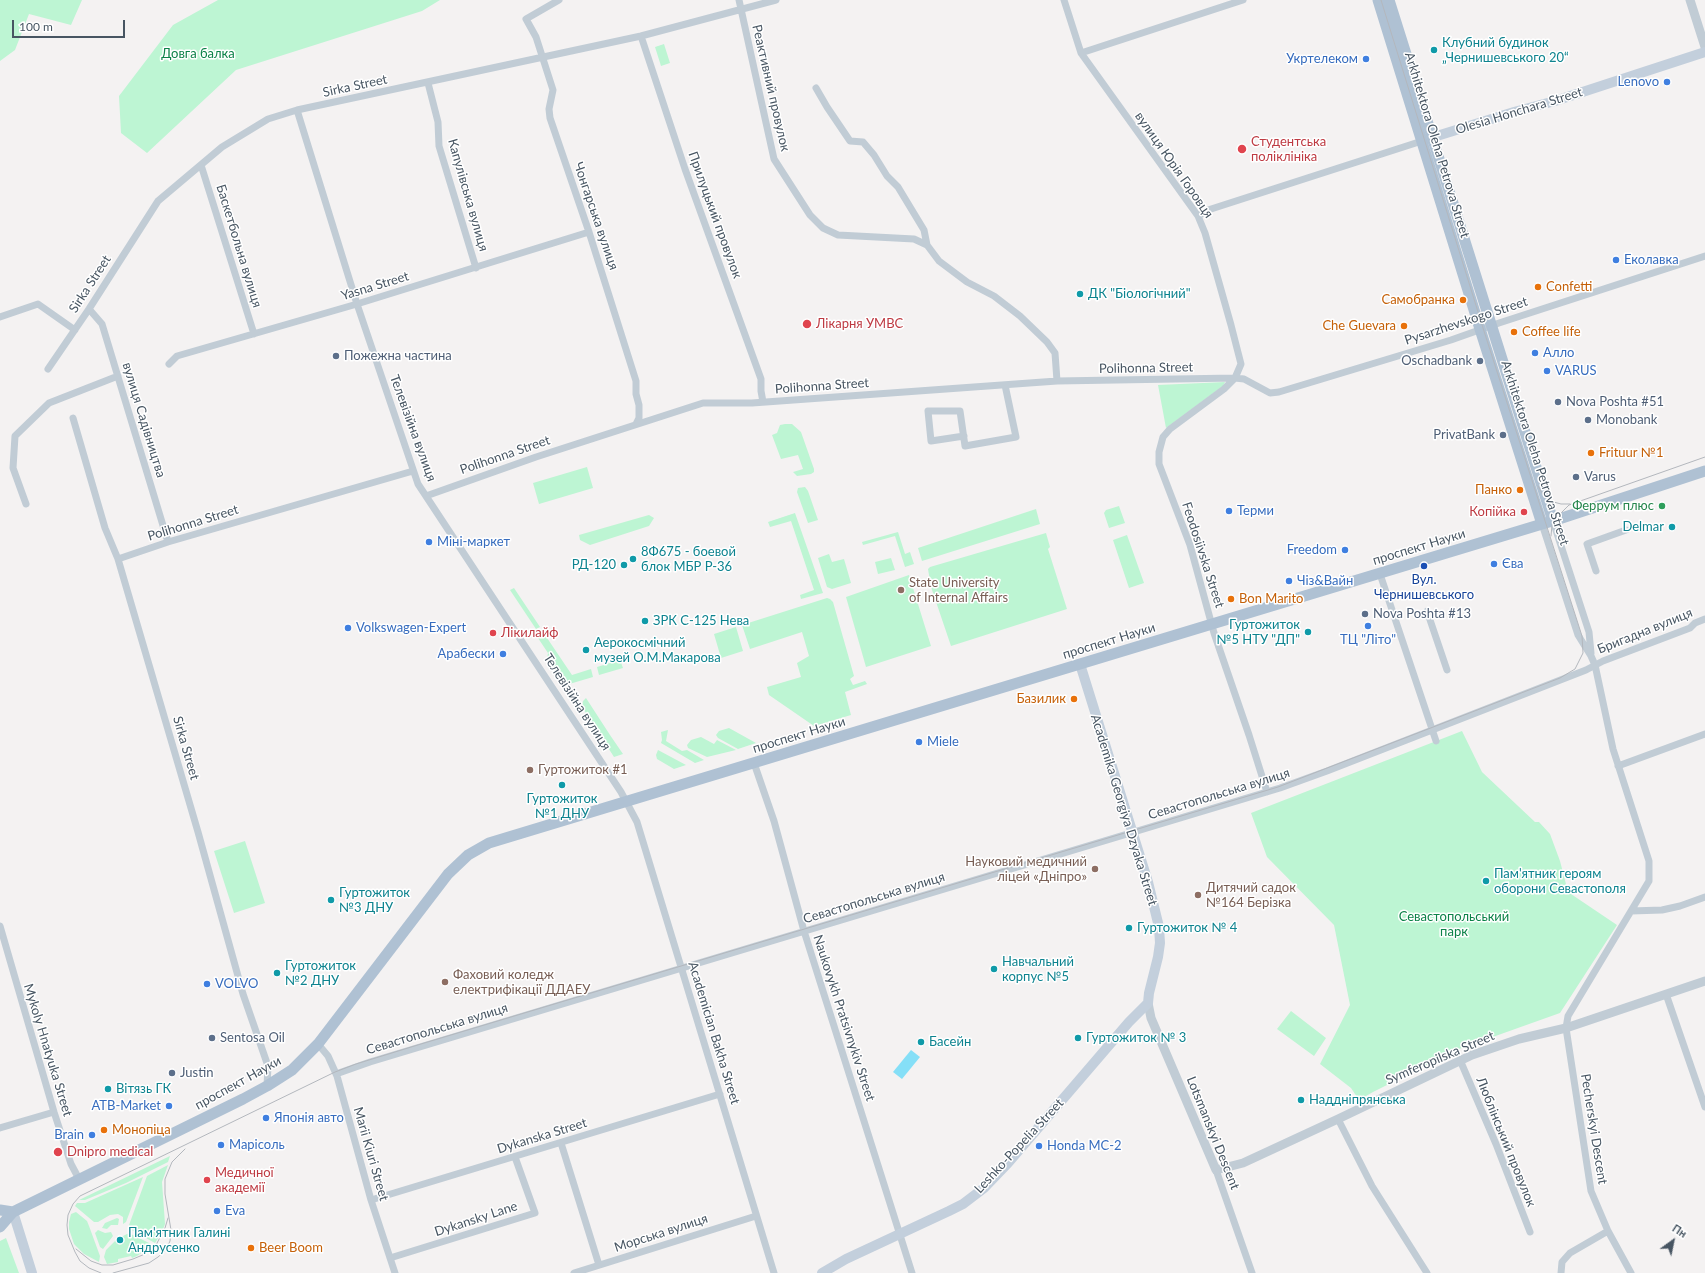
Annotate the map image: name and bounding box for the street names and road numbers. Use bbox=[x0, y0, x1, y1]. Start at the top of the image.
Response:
street label: Реактивний провулок bbox=[749, 23, 793, 153]
street label: Arkhitektora Oleha Petrova Street bbox=[1401, 50, 1473, 240]
street label: Sirka Street bbox=[321, 72, 389, 100]
street label: Olesia Honchara Street bbox=[1454, 84, 1584, 138]
street label: вулиця Юрія Горовця bbox=[1131, 109, 1217, 221]
street label: Капулівська вулиця bbox=[444, 137, 492, 253]
street label: Прилуцький провулок bbox=[685, 150, 745, 280]
street label: Чонгарська вулиця bbox=[570, 160, 622, 272]
street label: Баскетбольна вулиця bbox=[213, 183, 265, 309]
street label: Sirka Street bbox=[66, 252, 114, 316]
street label: Yasna Street bbox=[339, 268, 411, 304]
street label: Pysarzhevskogo Street bbox=[1403, 294, 1529, 348]
street label: Polihonna Street bbox=[1099, 359, 1193, 377]
street label: Arkhitektora Oleha Petrova Street bbox=[1498, 359, 1572, 547]
street label: вулиця Садівництва bbox=[119, 360, 169, 480]
street label: Телевізійна вулиця bbox=[386, 373, 440, 483]
street label: Polihonna Street bbox=[774, 375, 870, 397]
street label: Polihonna Street bbox=[458, 432, 552, 478]
street label: Feodosiivska Street bbox=[1179, 500, 1227, 610]
street label: Polihonna Street bbox=[146, 502, 240, 544]
street label: проспект Науки bbox=[1371, 526, 1467, 568]
street label: Бригадна вулиця bbox=[1595, 605, 1695, 657]
street label: проспект Науки bbox=[1061, 620, 1157, 662]
street label: Телевізійна вулиця bbox=[540, 651, 614, 753]
street label: Academika Georgiya Dzyaka Street bbox=[1087, 712, 1161, 908]
street label: Sirka Street bbox=[169, 714, 203, 782]
street label: проспект Науки bbox=[751, 714, 847, 756]
street label: Севастопольська вулиця bbox=[1146, 765, 1292, 823]
street label: Севастопольська вулиця bbox=[801, 869, 947, 927]
street label: Naukovykh Pratsivnykiv Street bbox=[810, 933, 878, 1103]
street label: Academician Bakha Street bbox=[685, 960, 743, 1106]
street label: Mykoly Hnatyuka Street bbox=[20, 982, 76, 1118]
street label: Севастопольська вулиця bbox=[364, 1000, 510, 1058]
street label: Symferopilska Street bbox=[1383, 1028, 1497, 1088]
street label: проспект Науки bbox=[192, 1053, 284, 1113]
street label: Pecherskyi Descent bbox=[1578, 1073, 1610, 1185]
street label: Lotsmanskyi Descent bbox=[1183, 1074, 1243, 1192]
street label: Люблінський провулок bbox=[1473, 1075, 1539, 1209]
street label: Leshko-Popelia Street bbox=[971, 1095, 1067, 1197]
street label: Marii Kiuri Street bbox=[350, 1105, 392, 1203]
street label: Dykanska Street bbox=[495, 1115, 589, 1157]
street label: Dykansky Lane bbox=[433, 1198, 519, 1240]
street label: Морська вулиця bbox=[612, 1211, 710, 1255]

